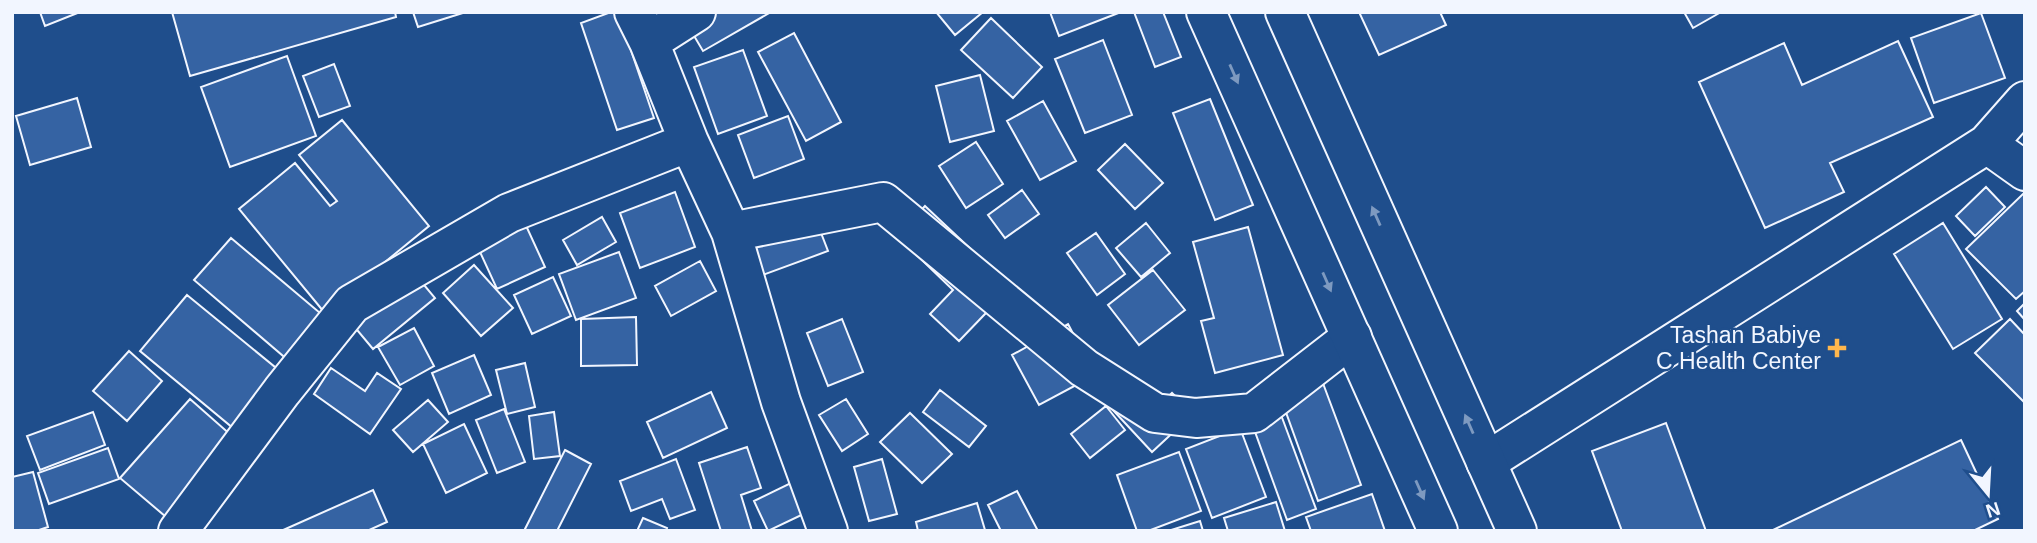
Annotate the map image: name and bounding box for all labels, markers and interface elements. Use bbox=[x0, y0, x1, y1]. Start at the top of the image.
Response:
one-way arrow bbox=[1229, 64, 1240, 85]
one-way arrow bbox=[1370, 206, 1382, 226]
one-way arrow bbox=[1321, 272, 1333, 292]
place label: Tashan Babiye C Health Center bbox=[1656, 322, 1821, 374]
marker: Tashan Babiye C Health Center bbox=[1827, 338, 1847, 358]
one-way arrow bbox=[1463, 414, 1475, 434]
north arrow bbox=[1953, 459, 2023, 529]
one-way arrow bbox=[1414, 480, 1426, 500]
text: N bbox=[1983, 498, 2003, 522]

